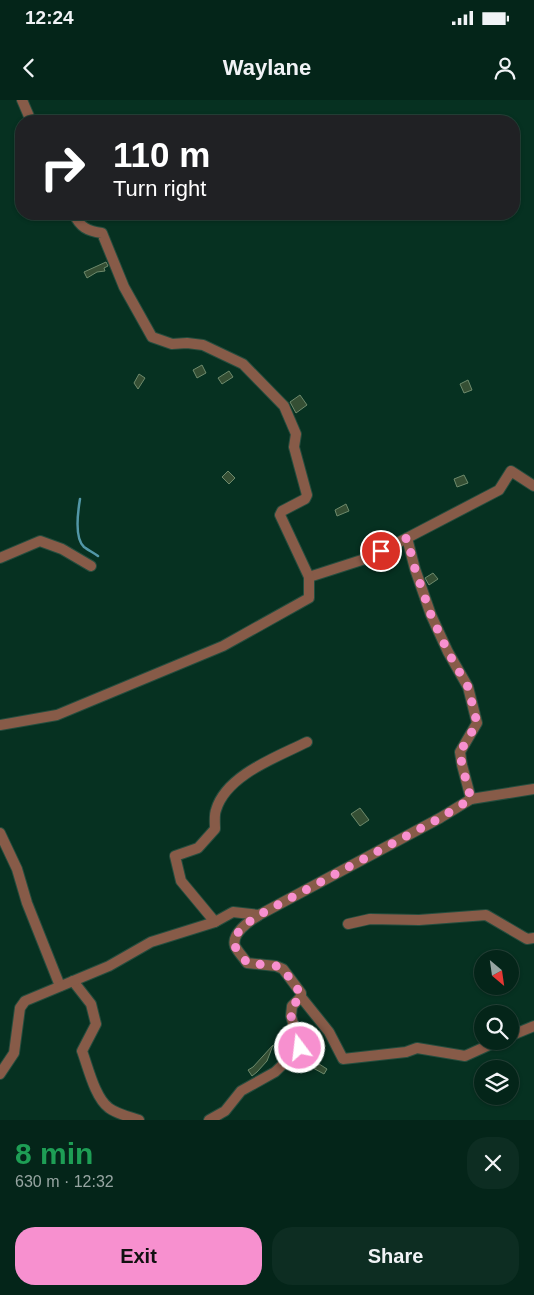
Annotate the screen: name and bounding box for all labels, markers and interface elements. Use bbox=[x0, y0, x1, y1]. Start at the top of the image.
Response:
text: 12:24 bbox=[25, 7, 74, 28]
icon: back bbox=[15, 54, 43, 82]
icon: person bbox=[491, 54, 519, 82]
text: Waylane bbox=[223, 55, 311, 80]
icon: right bbox=[30, 135, 95, 200]
text: 110 m bbox=[113, 135, 210, 174]
text: Turn right bbox=[113, 176, 206, 201]
pin bbox=[360, 530, 402, 572]
icon: arrive bbox=[367, 537, 395, 565]
north arrow bbox=[474, 950, 519, 995]
map controls bbox=[474, 950, 519, 1105]
button: search bbox=[474, 1005, 519, 1050]
position arrow bbox=[273, 1021, 325, 1073]
button: layers bbox=[474, 1060, 519, 1105]
text: 8 min bbox=[15, 1137, 93, 1170]
button: close bbox=[467, 1137, 519, 1189]
text: 630 m · 12:32 bbox=[15, 1173, 114, 1190]
button: Exit bbox=[15, 1227, 262, 1285]
button: Share bbox=[272, 1227, 519, 1285]

